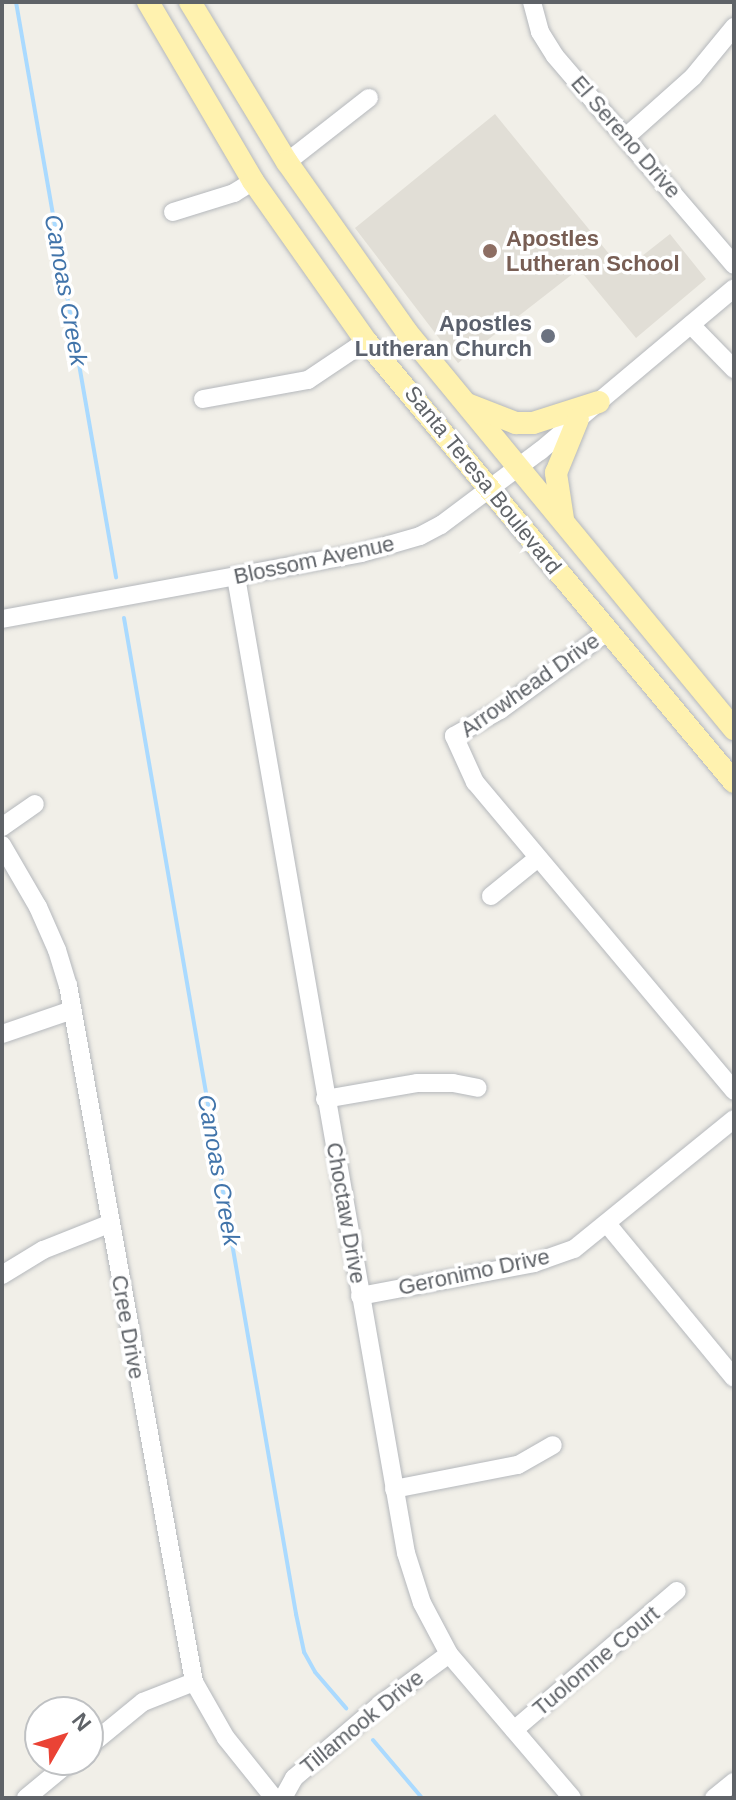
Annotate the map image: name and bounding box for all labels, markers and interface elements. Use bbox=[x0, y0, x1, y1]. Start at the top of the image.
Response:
street label: El Sereno Drive bbox=[566, 70, 686, 204]
water label: Canoas Creek bbox=[38, 212, 94, 368]
place label: Apostles Lutheran School bbox=[506, 225, 680, 276]
marker: Apostles Lutheran School bbox=[481, 242, 499, 260]
place label: Apostles Lutheran Church bbox=[355, 310, 532, 362]
marker: Apostles Lutheran Church bbox=[539, 327, 557, 345]
street label: Santa Teresa Boulevard bbox=[399, 380, 567, 580]
street label: Blossom Avenue bbox=[231, 530, 397, 590]
street label: Arrowhead Drive bbox=[455, 627, 605, 743]
water label: Canoas Creek bbox=[191, 1092, 247, 1248]
street label: Choctaw Drive bbox=[321, 1140, 371, 1286]
street label: Geronimo Drive bbox=[396, 1243, 552, 1301]
street label: Cree Drive bbox=[106, 1273, 150, 1381]
street label: Tuolomne Court bbox=[527, 1600, 665, 1722]
street label: Tillamook Drive bbox=[295, 1664, 429, 1780]
north arrow bbox=[24, 1696, 104, 1776]
text: N bbox=[67, 1708, 96, 1736]

